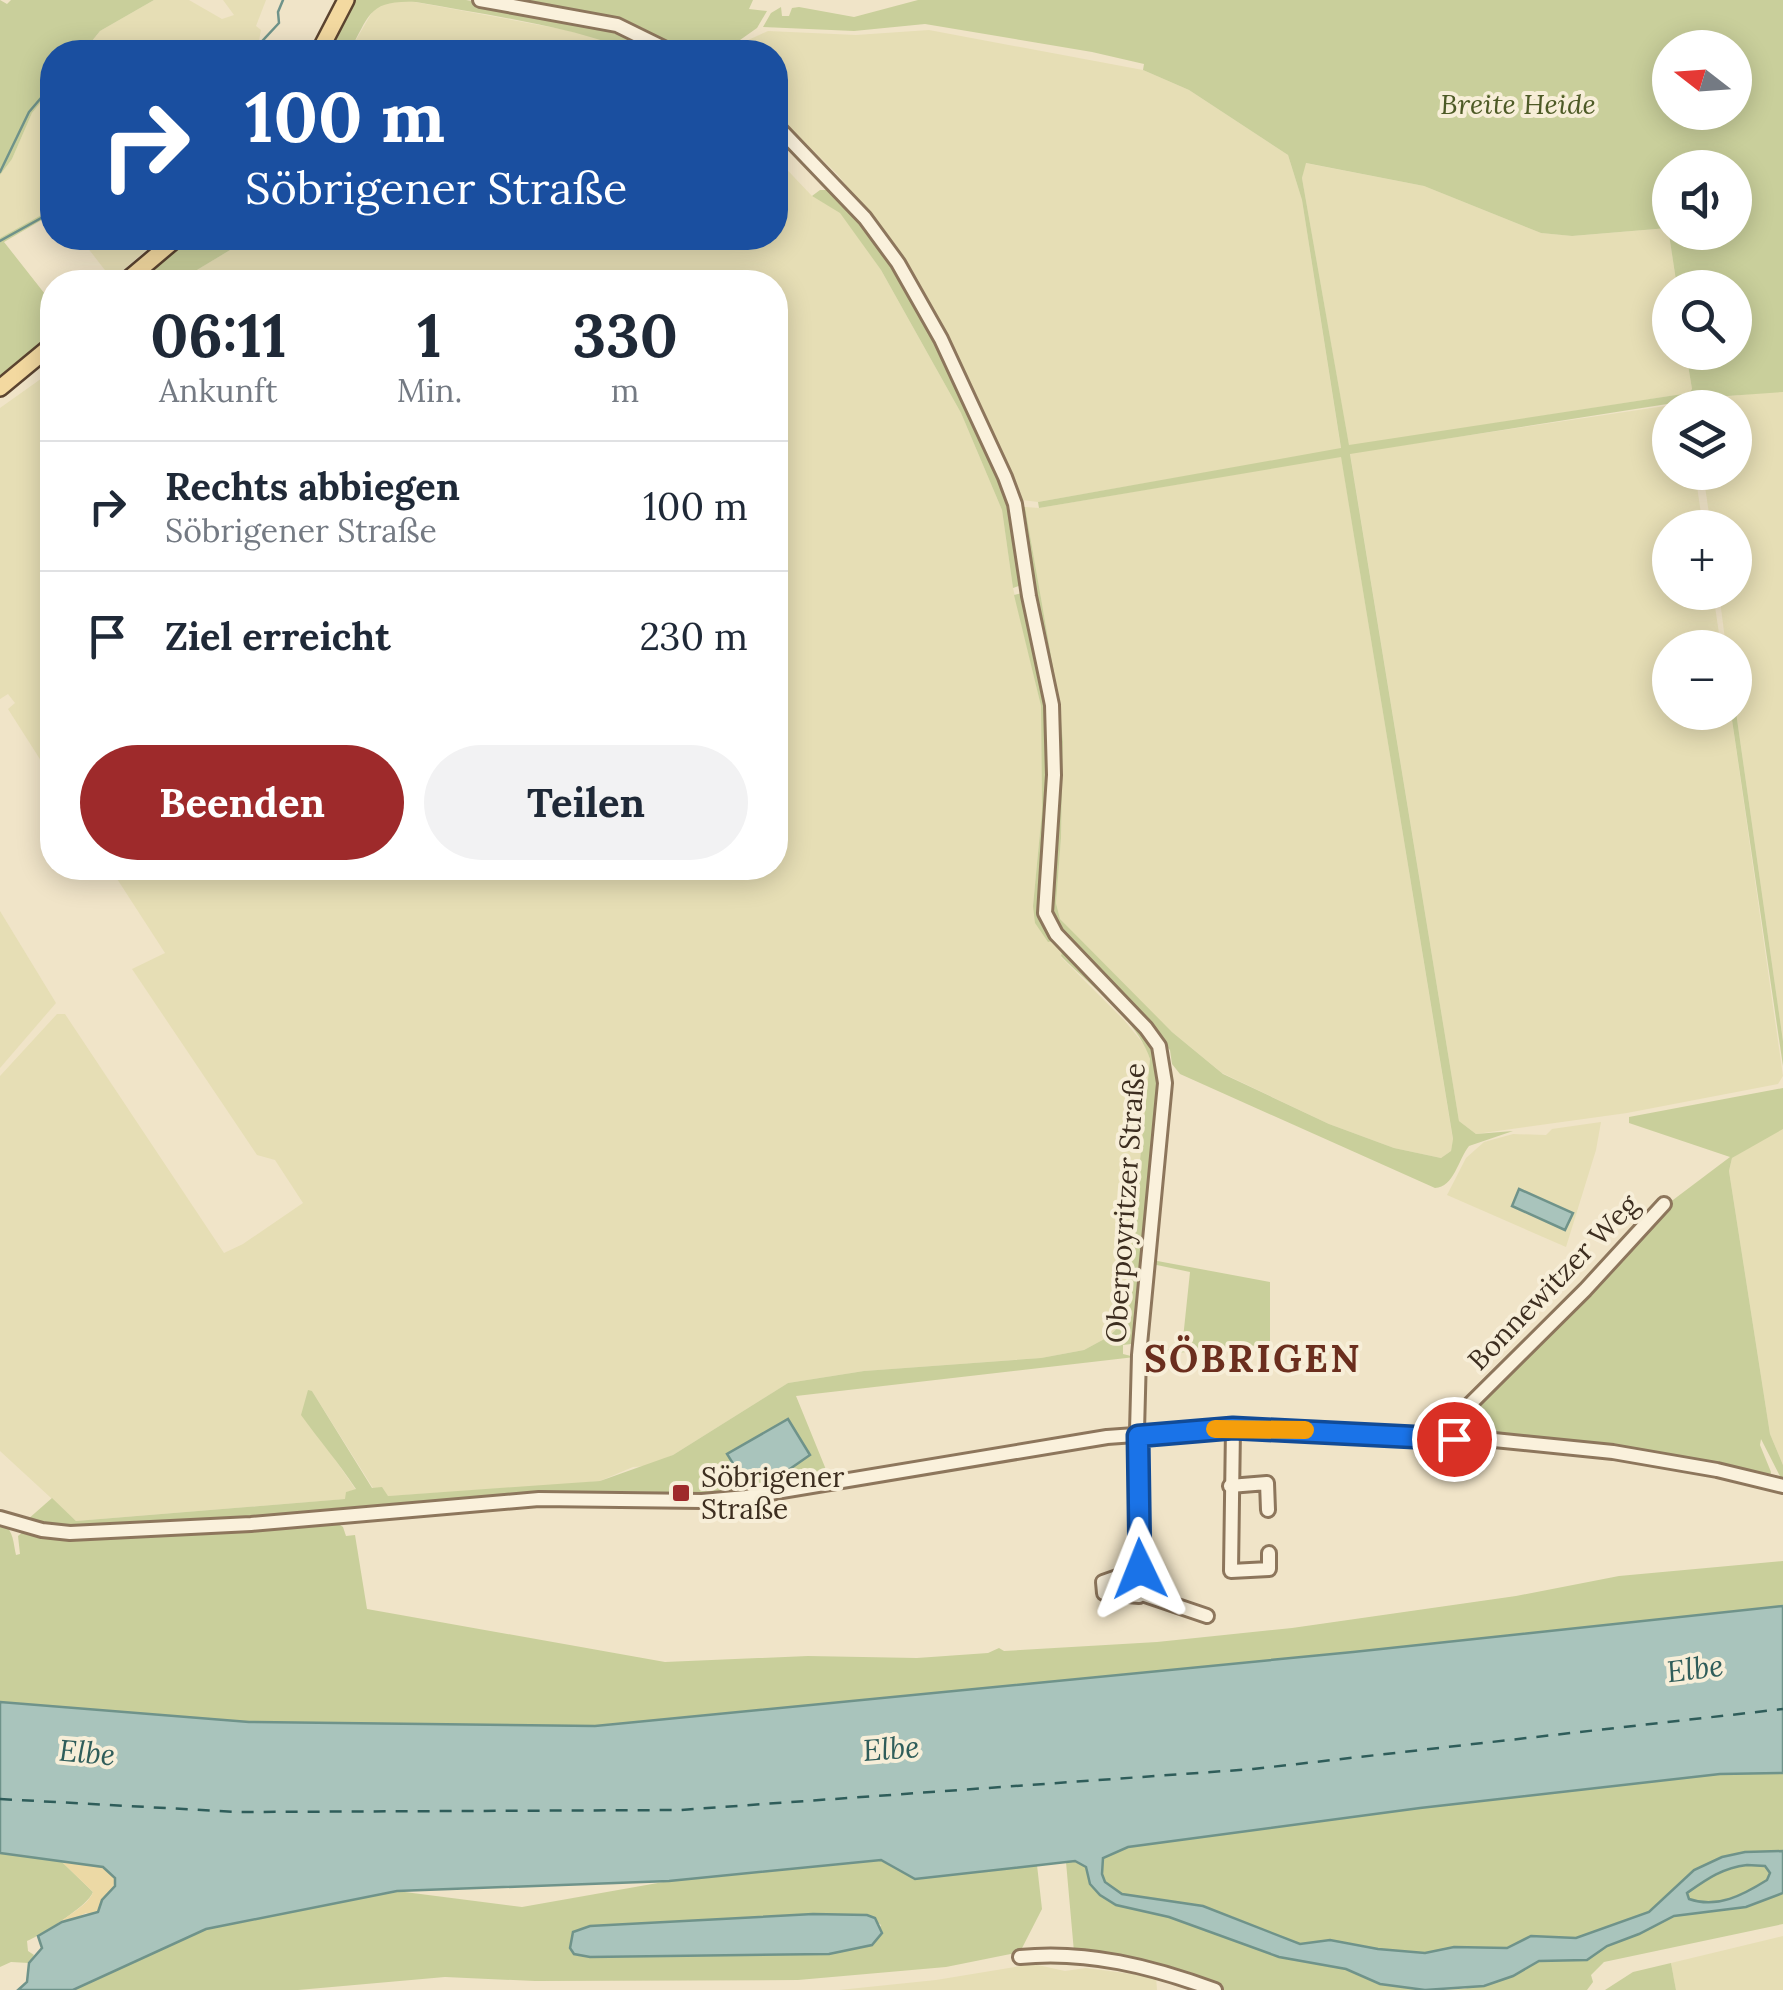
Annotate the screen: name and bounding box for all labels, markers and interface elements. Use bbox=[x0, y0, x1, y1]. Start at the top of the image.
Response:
north arrow bbox=[1652, 30, 1752, 130]
map controls bbox=[1652, 30, 1752, 730]
text: 100 m bbox=[245, 72, 445, 161]
icon: right bbox=[80, 80, 210, 210]
park label: Breite Heide bbox=[1440, 86, 1596, 122]
button: sound bbox=[1652, 150, 1752, 250]
text: Söbrigener Straße bbox=[245, 159, 627, 216]
button: search bbox=[1652, 270, 1752, 370]
text: 06:11 bbox=[150, 297, 287, 373]
text: 1 bbox=[417, 297, 442, 373]
text: 330 bbox=[572, 297, 678, 373]
text: Ankunft bbox=[159, 370, 278, 411]
text: Min. bbox=[397, 370, 462, 411]
text: m bbox=[611, 370, 639, 411]
button: layers bbox=[1652, 390, 1752, 490]
text: Rechts abbiegen bbox=[165, 462, 460, 510]
icon: right bbox=[80, 479, 135, 534]
text: 100 m bbox=[643, 482, 748, 530]
text: Söbrigener Straße bbox=[165, 510, 437, 551]
button: + bbox=[1652, 510, 1752, 610]
icon: arrive bbox=[80, 609, 135, 664]
text: Ziel erreicht bbox=[165, 612, 391, 660]
text: 230 m bbox=[639, 612, 748, 660]
button: − bbox=[1652, 630, 1752, 730]
button: Beenden bbox=[80, 745, 404, 860]
button: Teilen bbox=[424, 745, 748, 860]
street label: Oberpoyritzer Straße bbox=[1097, 1062, 1153, 1344]
street label: Bonnewitzer Weg bbox=[1460, 1186, 1646, 1377]
district label: SÖBRIGEN bbox=[1144, 1334, 1362, 1382]
pin bbox=[1412, 1397, 1497, 1482]
icon: arrive bbox=[1427, 1412, 1482, 1467]
place label: Söbrigener Straße bbox=[701, 1459, 844, 1527]
marker: Söbrigener Straße bbox=[670, 1482, 692, 1504]
position arrow bbox=[1088, 1517, 1192, 1621]
water label: Elbe bbox=[1664, 1646, 1725, 1690]
water label: Elbe bbox=[861, 1727, 921, 1769]
water label: Elbe bbox=[57, 1731, 117, 1773]

